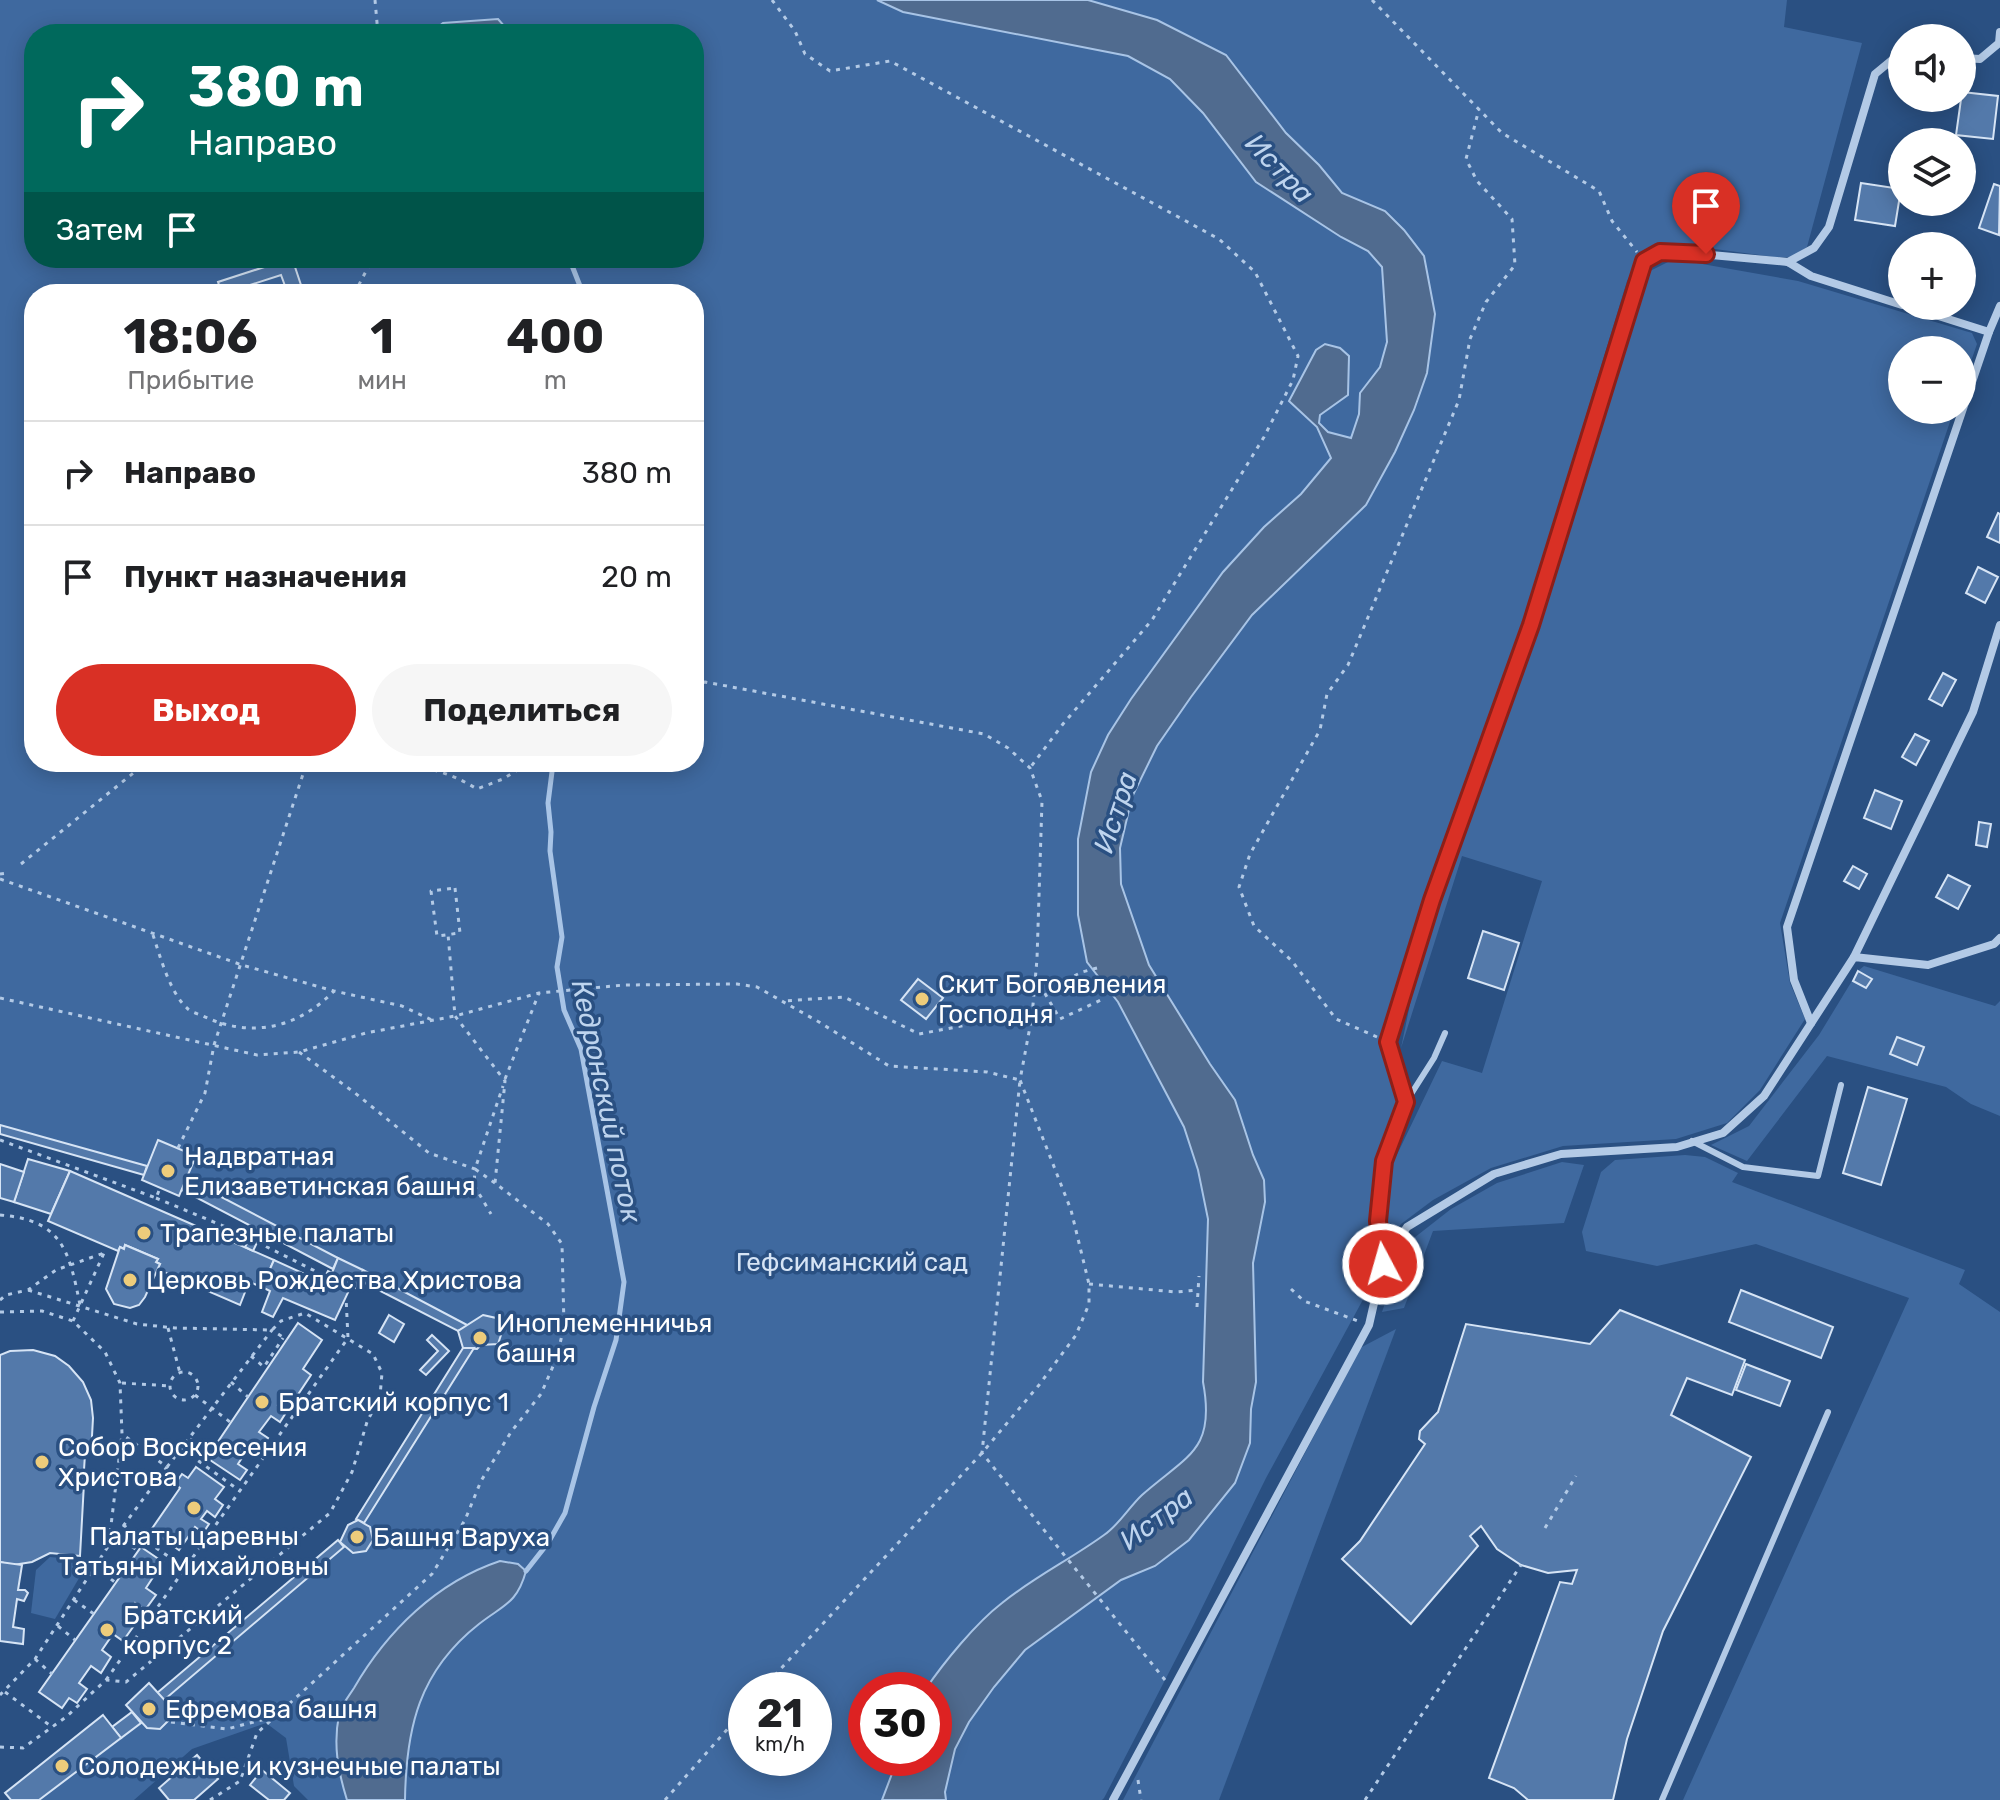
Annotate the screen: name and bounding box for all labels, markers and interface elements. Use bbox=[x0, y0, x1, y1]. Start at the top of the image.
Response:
map controls bbox=[1888, 24, 1976, 424]
button: sound bbox=[1888, 24, 1976, 112]
text: 380 m bbox=[188, 54, 364, 120]
icon: right bbox=[56, 56, 160, 160]
text: Направо bbox=[188, 121, 337, 164]
water label: Истра bbox=[1239, 127, 1321, 210]
button: layers bbox=[1888, 128, 1976, 216]
pin bbox=[1672, 172, 1740, 254]
icon: arrive bbox=[1684, 184, 1728, 228]
icon: arrive bbox=[160, 208, 204, 252]
text: Затем bbox=[56, 212, 144, 248]
button: + bbox=[1888, 232, 1976, 320]
text: 18:06 bbox=[124, 308, 258, 365]
text: 1 bbox=[370, 308, 394, 365]
text: 400 bbox=[506, 308, 604, 365]
button: − bbox=[1888, 336, 1976, 424]
text: Прибытие bbox=[127, 365, 254, 396]
text: мин bbox=[357, 365, 407, 396]
text: m bbox=[544, 365, 567, 396]
icon: right bbox=[56, 451, 100, 495]
text: Направо bbox=[124, 455, 256, 491]
text: 380 m bbox=[582, 455, 672, 491]
icon: arrive bbox=[56, 555, 100, 599]
text: Пункт назначения bbox=[124, 559, 407, 595]
text: 20 m bbox=[601, 559, 672, 595]
button: Выход bbox=[56, 664, 356, 756]
button: Поделиться bbox=[372, 664, 672, 756]
water label: Истра bbox=[1087, 767, 1144, 857]
place label: Скит Богоявления Господня bbox=[938, 969, 1166, 1030]
water label: Кедронский поток bbox=[565, 977, 649, 1227]
marker: Скит Богоявления Господня bbox=[913, 990, 931, 1008]
place label: Надвратная Елизаветинская башня bbox=[184, 1141, 476, 1202]
marker: Надвратная Елизаветинская башня bbox=[159, 1162, 177, 1180]
place label: Трапезные палаты bbox=[160, 1218, 394, 1249]
position arrow bbox=[1341, 1222, 1425, 1306]
marker: Трапезные палаты bbox=[135, 1224, 153, 1242]
park label: Гефсиманский сад bbox=[736, 1247, 968, 1278]
place label: Церковь Рождества Христова bbox=[146, 1265, 522, 1296]
marker: Церковь Рождества Христова bbox=[121, 1271, 139, 1289]
place label: Иноплеменничья башня bbox=[496, 1308, 712, 1369]
marker: Иноплеменничья башня bbox=[471, 1329, 489, 1347]
place label: Братский корпус 1 bbox=[278, 1387, 509, 1418]
marker: Братский корпус 1 bbox=[253, 1393, 271, 1411]
place label: Собор Воскресения Христова bbox=[58, 1432, 308, 1493]
marker: Собор Воскресения Христова bbox=[33, 1453, 51, 1471]
water label: Истра bbox=[1113, 1480, 1200, 1557]
marker: Палаты царевны Татьяны Михайловны bbox=[185, 1499, 203, 1517]
place label: Палаты царевны Татьяны Михайловны bbox=[59, 1521, 329, 1582]
place label: Башня Варуха bbox=[373, 1522, 550, 1553]
marker: Башня Варуха bbox=[348, 1528, 366, 1546]
place label: Братский корпус 2 bbox=[123, 1600, 243, 1661]
marker: Братский корпус 2 bbox=[98, 1621, 116, 1639]
speed limit sign: 30 bbox=[848, 1672, 952, 1776]
text: 21 bbox=[757, 1690, 803, 1737]
place label: Ефремова башня bbox=[165, 1694, 377, 1725]
marker: Ефремова башня bbox=[140, 1700, 158, 1718]
text: km/h bbox=[755, 1732, 805, 1756]
place label: Солодежные и кузнечные палаты bbox=[78, 1751, 501, 1782]
marker: Солодежные и кузнечные палаты bbox=[53, 1757, 71, 1775]

